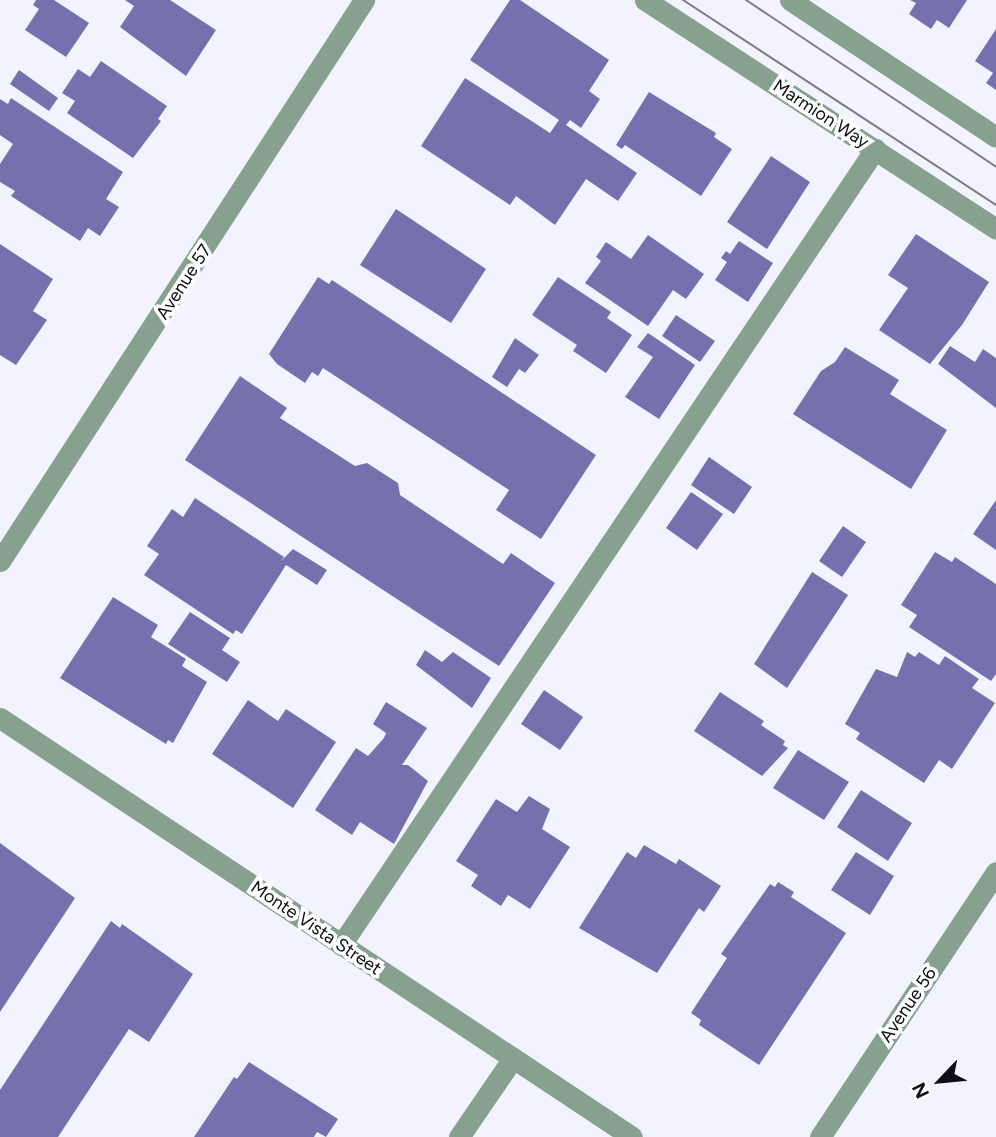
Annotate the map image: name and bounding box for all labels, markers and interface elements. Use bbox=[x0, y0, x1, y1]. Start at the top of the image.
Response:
street label: Marmion Way bbox=[769, 75, 873, 153]
street label: Avenue 57 bbox=[152, 240, 216, 324]
street label: Monte Vista Street bbox=[247, 876, 385, 980]
street label: Avenue 56 bbox=[875, 963, 941, 1047]
north arrow bbox=[905, 1046, 975, 1116]
text: N bbox=[907, 1079, 934, 1102]

